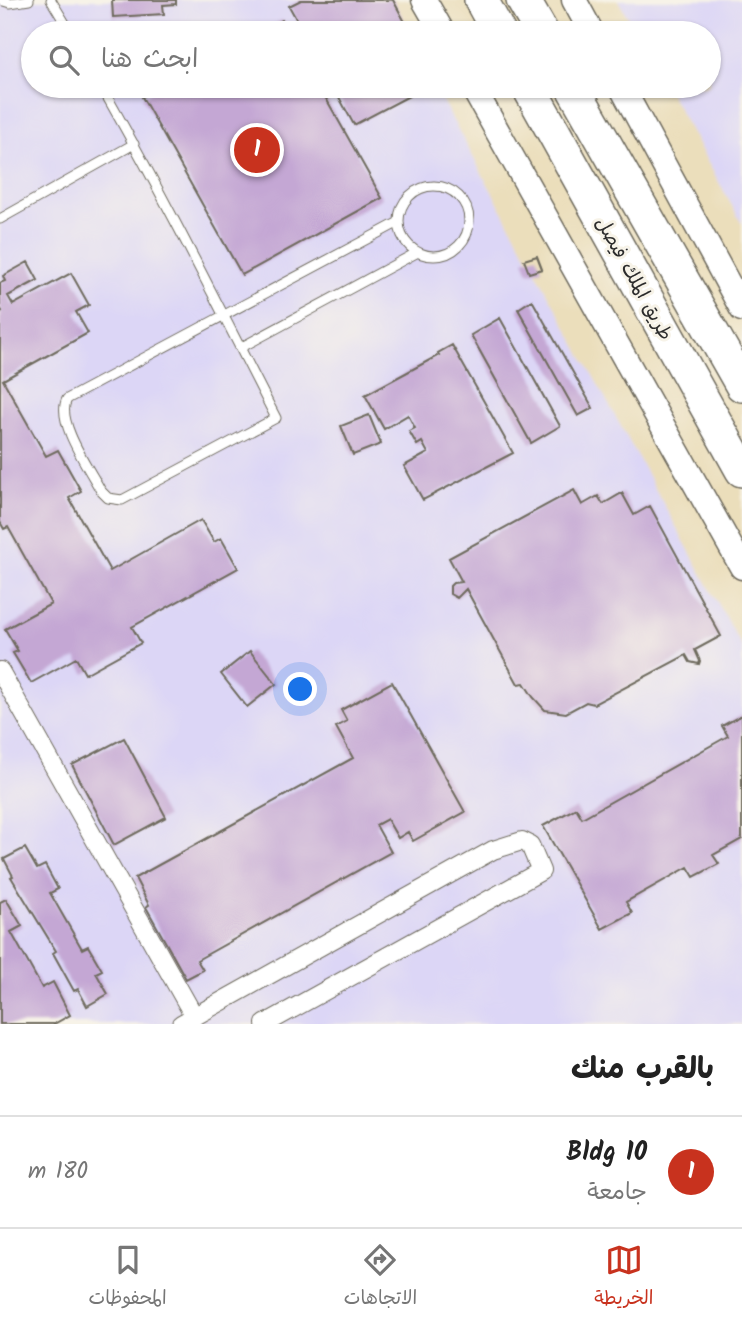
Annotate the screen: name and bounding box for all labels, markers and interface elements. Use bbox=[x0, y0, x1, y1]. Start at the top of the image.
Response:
search box bbox=[21, 21, 721, 98]
text: ابحث هنا bbox=[101, 39, 198, 81]
icon: search bbox=[45, 41, 83, 79]
pin: 1 bbox=[234, 124, 280, 176]
street label: طريق الملك فيصل bbox=[587, 212, 680, 346]
your location bbox=[283, 672, 317, 706]
text: بالقرب منك bbox=[571, 1046, 714, 1094]
text: Bldg 10 bbox=[566, 1132, 647, 1174]
text: 180 m bbox=[28, 1154, 88, 1190]
text: 1 bbox=[688, 1154, 694, 1190]
text: جامعة bbox=[587, 1175, 647, 1211]
tab: المحفوظات bbox=[89, 1241, 167, 1314]
tab: الاتجاهات bbox=[344, 1241, 417, 1314]
tab: الخريطة bbox=[594, 1241, 653, 1314]

